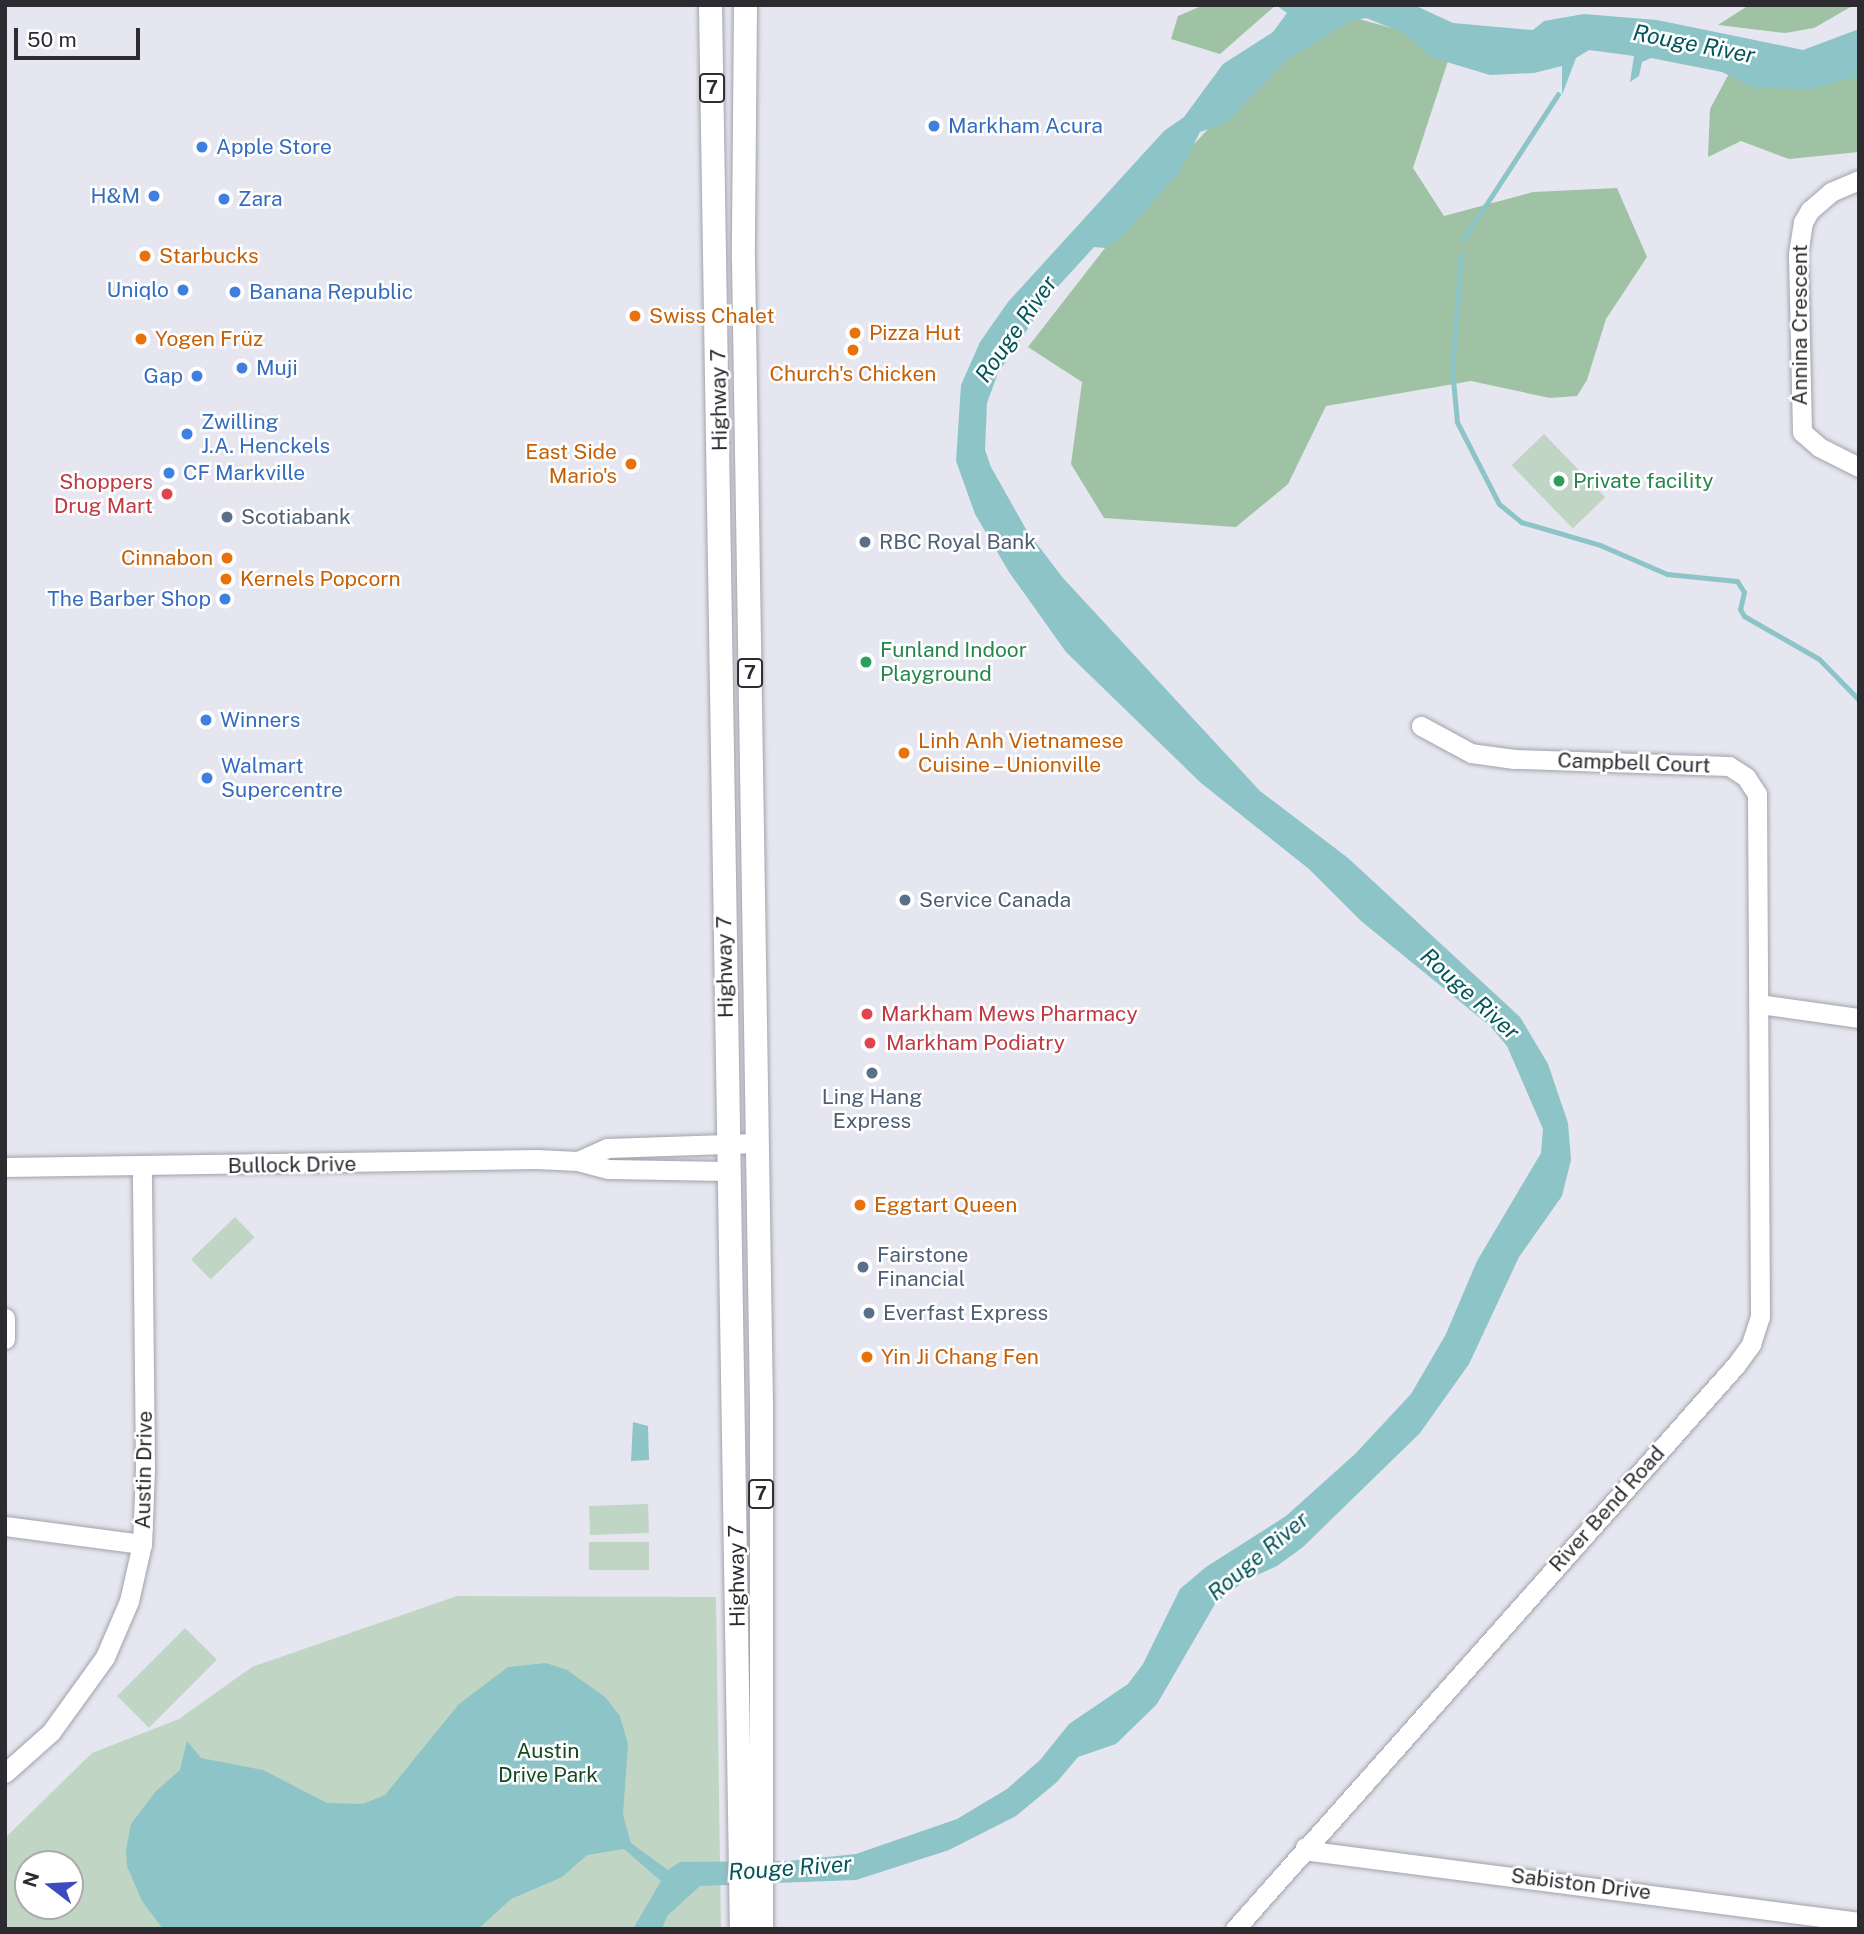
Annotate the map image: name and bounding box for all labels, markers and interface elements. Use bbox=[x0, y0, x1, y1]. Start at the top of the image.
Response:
scale bar bbox=[18, 14, 144, 58]
water label: Rouge River bbox=[1631, 19, 1757, 69]
text: 50 m bbox=[27, 27, 77, 52]
road number: 7 bbox=[698, 72, 726, 104]
place label: Markham Acura bbox=[948, 113, 1103, 139]
marker: Markham Acura bbox=[926, 118, 942, 134]
place label: Apple Store bbox=[216, 134, 332, 160]
marker: Apple Store bbox=[194, 139, 210, 155]
place label: H&M bbox=[90, 183, 140, 209]
place label: Zara bbox=[238, 186, 283, 212]
marker: H&M bbox=[146, 188, 162, 204]
marker: Zara bbox=[216, 191, 232, 207]
place label: Starbucks bbox=[159, 243, 259, 269]
street label: Annina Crescent bbox=[1787, 244, 1813, 406]
marker: Starbucks bbox=[137, 248, 153, 264]
water label: Rouge River bbox=[969, 270, 1063, 388]
place label: Uniqlo bbox=[107, 277, 169, 303]
place label: Banana Republic bbox=[249, 279, 413, 305]
marker: Uniqlo bbox=[175, 282, 191, 298]
marker: Banana Republic bbox=[227, 284, 243, 300]
place label: Swiss Chalet bbox=[649, 303, 775, 329]
marker: Swiss Chalet bbox=[627, 308, 643, 324]
place label: Pizza Hut bbox=[869, 320, 961, 346]
marker: Pizza Hut bbox=[847, 325, 863, 341]
place label: Yogen Früz bbox=[155, 326, 263, 352]
marker: Yogen Früz bbox=[133, 331, 149, 347]
marker: Church's Chicken bbox=[845, 342, 861, 358]
street label: Highway 7 bbox=[706, 349, 732, 451]
place label: Muji bbox=[256, 355, 298, 381]
marker: Muji bbox=[234, 360, 250, 376]
place label: Church's Chicken bbox=[770, 361, 936, 387]
place label: Gap bbox=[143, 363, 183, 389]
marker: Gap bbox=[189, 368, 205, 384]
place label: Zwilling J.A. Henckels bbox=[201, 409, 330, 459]
marker: Zwilling J.A. Henckels bbox=[179, 426, 195, 442]
place label: East Side Mario's bbox=[525, 439, 617, 489]
marker: East Side Mario's bbox=[623, 456, 639, 472]
place label: CF Markville bbox=[183, 460, 305, 486]
marker: CF Markville bbox=[161, 465, 177, 481]
place label: Private facility bbox=[1573, 468, 1714, 494]
place label: Shoppers Drug Mart bbox=[54, 469, 153, 519]
marker: Private facility bbox=[1551, 473, 1567, 489]
marker: Shoppers Drug Mart bbox=[159, 486, 175, 502]
place label: Scotiabank bbox=[241, 504, 351, 530]
marker: Scotiabank bbox=[219, 509, 235, 525]
place label: RBC Royal Bank bbox=[879, 529, 1036, 555]
marker: RBC Royal Bank bbox=[857, 534, 873, 550]
place label: Cinnabon bbox=[121, 545, 213, 571]
marker: Cinnabon bbox=[219, 550, 235, 566]
place label: Kernels Popcorn bbox=[240, 566, 401, 592]
marker: Kernels Popcorn bbox=[218, 571, 234, 587]
place label: The Barber Shop bbox=[47, 586, 211, 612]
marker: The Barber Shop bbox=[217, 591, 233, 607]
place label: Funland Indoor Playground bbox=[880, 637, 1027, 687]
marker: Funland Indoor Playground bbox=[858, 654, 874, 670]
road number: 7 bbox=[736, 658, 764, 688]
place label: Winners bbox=[220, 707, 300, 733]
marker: Winners bbox=[198, 712, 214, 728]
place label: Linh Anh Vietnamese Cuisine – Unionville bbox=[918, 728, 1124, 778]
marker: Linh Anh Vietnamese Cuisine – Unionville bbox=[896, 745, 912, 761]
street label: Campbell Court bbox=[1557, 748, 1711, 778]
place label: Walmart Supercentre bbox=[221, 753, 343, 803]
marker: Walmart Supercentre bbox=[199, 770, 215, 786]
place label: Service Canada bbox=[919, 887, 1071, 913]
marker: Service Canada bbox=[897, 892, 913, 908]
street label: Highway 7 bbox=[712, 916, 738, 1018]
water label: Rouge River bbox=[1415, 942, 1525, 1046]
place label: Markham Mews Pharmacy bbox=[881, 1001, 1138, 1027]
marker: Markham Mews Pharmacy bbox=[859, 1006, 875, 1022]
place label: Markham Podiatry bbox=[886, 1030, 1065, 1056]
marker: Markham Podiatry bbox=[860, 1033, 880, 1053]
marker: Ling Hang Express bbox=[864, 1065, 880, 1081]
place label: Ling Hang Express bbox=[822, 1084, 922, 1134]
street label: Bullock Drive bbox=[227, 1151, 357, 1179]
place label: Eggtart Queen bbox=[874, 1192, 1017, 1218]
marker: Eggtart Queen bbox=[852, 1197, 868, 1213]
place label: Fairstone Financial bbox=[877, 1242, 969, 1292]
marker: Fairstone Financial bbox=[855, 1259, 871, 1275]
place label: Everfast Express bbox=[883, 1300, 1048, 1326]
marker: Everfast Express bbox=[861, 1305, 877, 1321]
place label: Yin Ji Chang Fen bbox=[881, 1344, 1039, 1370]
marker: Yin Ji Chang Fen bbox=[859, 1349, 875, 1365]
street label: Austin Drive bbox=[130, 1411, 158, 1529]
street label: River Bend Road bbox=[1544, 1441, 1670, 1577]
road number: 7 bbox=[747, 1478, 775, 1510]
water label: Rouge River bbox=[1202, 1506, 1314, 1606]
street label: Highway 7 bbox=[724, 1525, 750, 1627]
park label: Austin Drive Park bbox=[498, 1738, 598, 1788]
north arrow bbox=[14, 1850, 84, 1920]
water label: Rouge River bbox=[727, 1850, 853, 1886]
street label: Sabiston Drive bbox=[1510, 1863, 1652, 1905]
text: N bbox=[18, 1869, 44, 1890]

